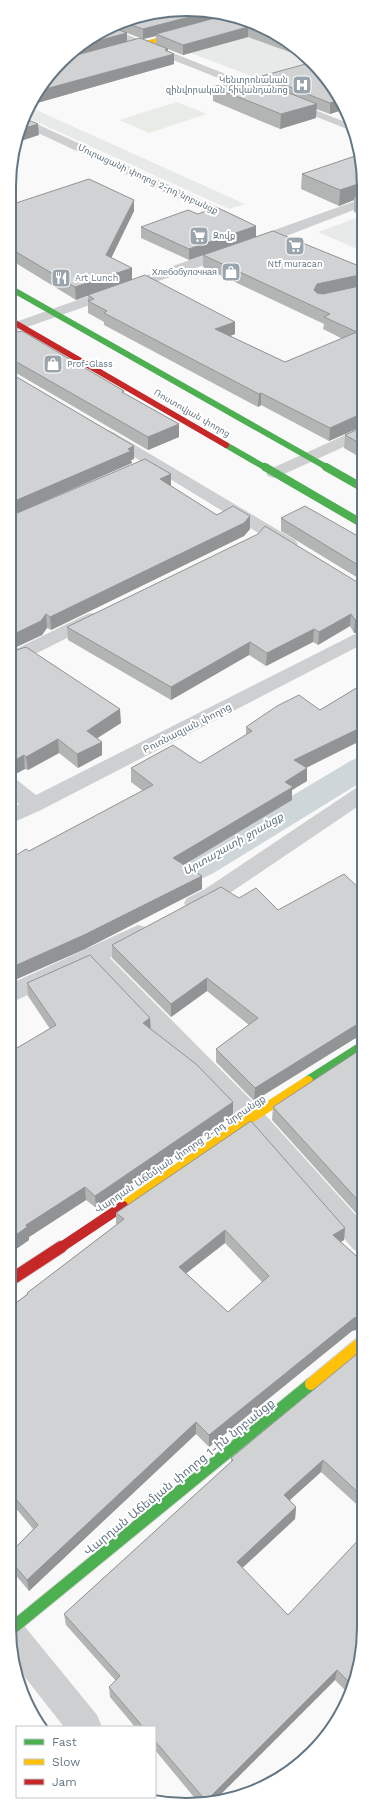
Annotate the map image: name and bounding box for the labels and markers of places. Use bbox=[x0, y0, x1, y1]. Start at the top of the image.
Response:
hospital icon: Կենտրոնական զինվորական հիվանդանոց bbox=[291, 74, 313, 96]
place label: Կենտրոնական զինվորական հիվանդանոց bbox=[166, 75, 288, 95]
supermarket icon: Զովք bbox=[188, 225, 210, 247]
place label: Զովք bbox=[213, 231, 235, 241]
supermarket icon: Ntf muracan bbox=[284, 235, 306, 257]
place label: Ntf muracan bbox=[268, 259, 322, 269]
shop icon: Хлебобулочная bbox=[220, 261, 242, 283]
restaurant icon: Art Lunch bbox=[50, 267, 72, 289]
place label: Хлебобулочная bbox=[152, 267, 217, 277]
place label: Art Lunch bbox=[75, 273, 118, 283]
shop icon: Prof-Glass bbox=[42, 353, 64, 375]
place label: Prof-Glass bbox=[67, 359, 113, 369]

